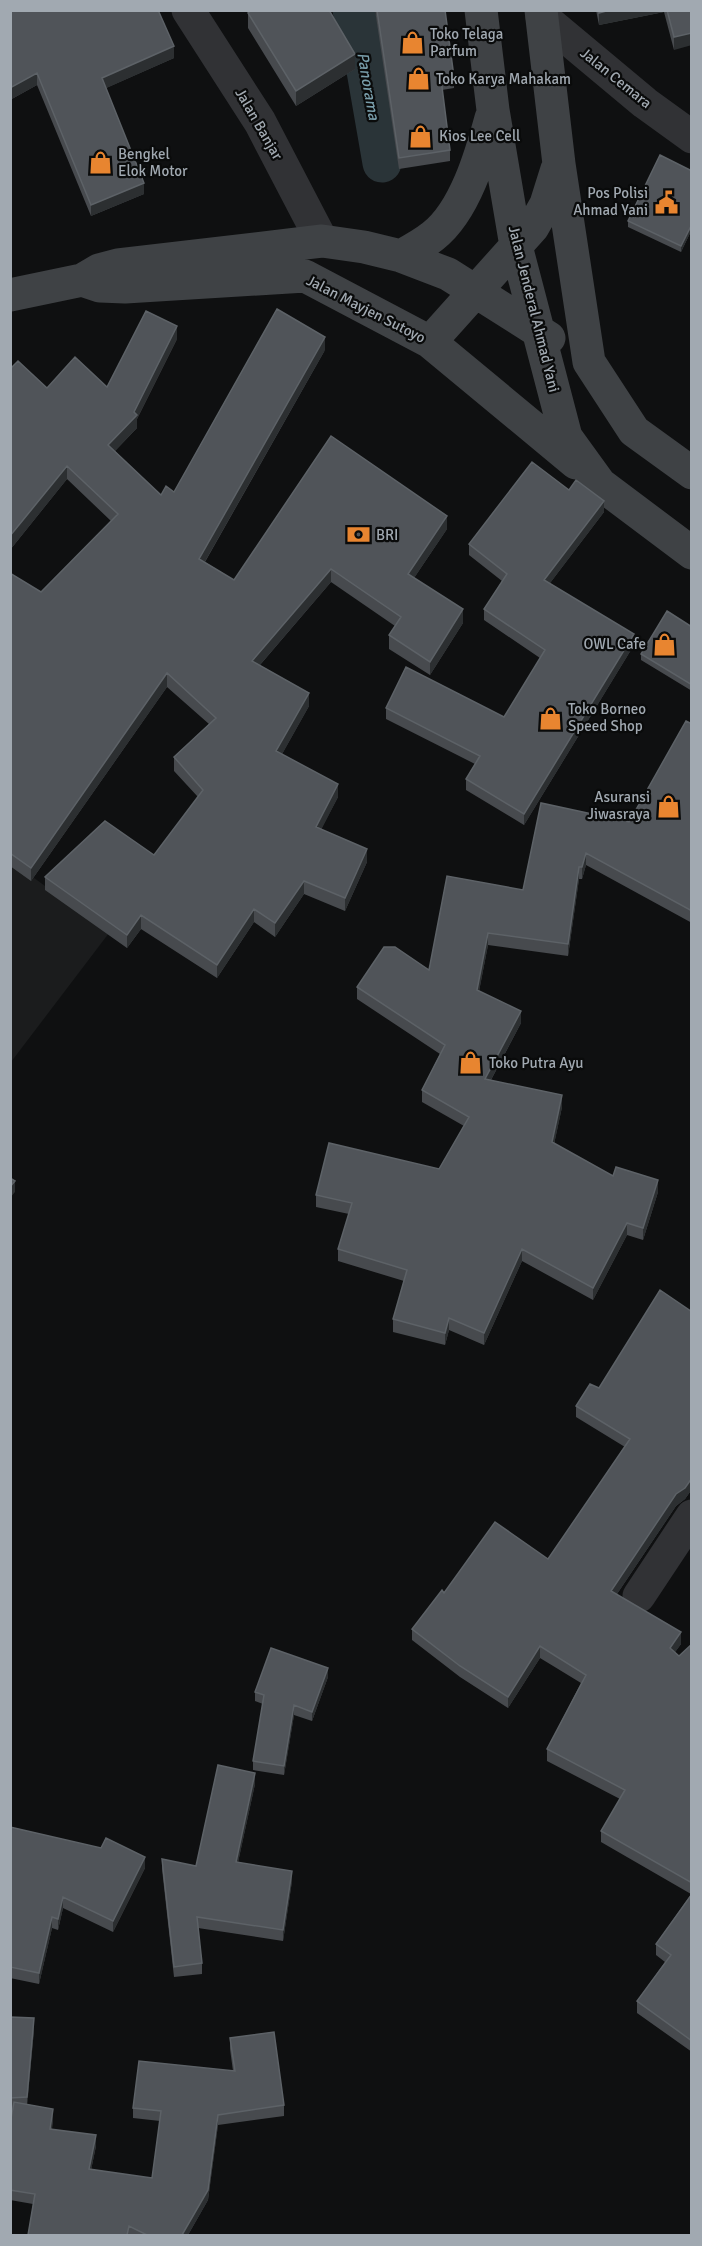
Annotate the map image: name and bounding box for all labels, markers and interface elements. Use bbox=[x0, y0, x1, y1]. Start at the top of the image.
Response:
place label: Toko Telaga Parfum bbox=[430, 25, 503, 60]
shop icon: Toko Telaga Parfum bbox=[399, 30, 425, 56]
street label: Jalan Cemara bbox=[577, 44, 655, 112]
water label: Panorama bbox=[352, 51, 384, 123]
shop icon: Toko Karya Mahakam bbox=[405, 66, 431, 92]
place label: Toko Karya Mahakam bbox=[436, 70, 571, 88]
street label: Jalan Banjar bbox=[231, 85, 287, 163]
shop icon: Kios Lee Cell bbox=[408, 123, 434, 149]
place label: Kios Lee Cell bbox=[439, 127, 521, 145]
place label: Bengkel Elok Motor bbox=[118, 145, 188, 180]
shop icon: Bengkel Elok Motor bbox=[87, 150, 113, 176]
place label: Pos Polisi Ahmad Yani bbox=[573, 184, 648, 219]
public building icon: Pos Polisi Ahmad Yani bbox=[653, 189, 679, 215]
street label: Jalan Jenderal Ahmad Yani bbox=[505, 224, 563, 394]
street label: Jalan Mayjen Sutoyo bbox=[303, 271, 429, 347]
bank icon: BRI bbox=[345, 522, 371, 548]
place label: BRI bbox=[376, 526, 399, 544]
shop icon: OWL Cafe bbox=[651, 631, 677, 657]
place label: OWL Cafe bbox=[583, 635, 646, 653]
place label: Toko Borneo Speed Shop bbox=[568, 700, 646, 735]
shop icon: Toko Borneo Speed Shop bbox=[537, 705, 563, 731]
place label: Asuransi Jiwasraya bbox=[587, 788, 650, 823]
shop icon: Asuransi Jiwasraya bbox=[655, 793, 681, 819]
shop icon: Toko Putra Ayu bbox=[458, 1050, 484, 1076]
place label: Toko Putra Ayu bbox=[489, 1054, 584, 1072]

